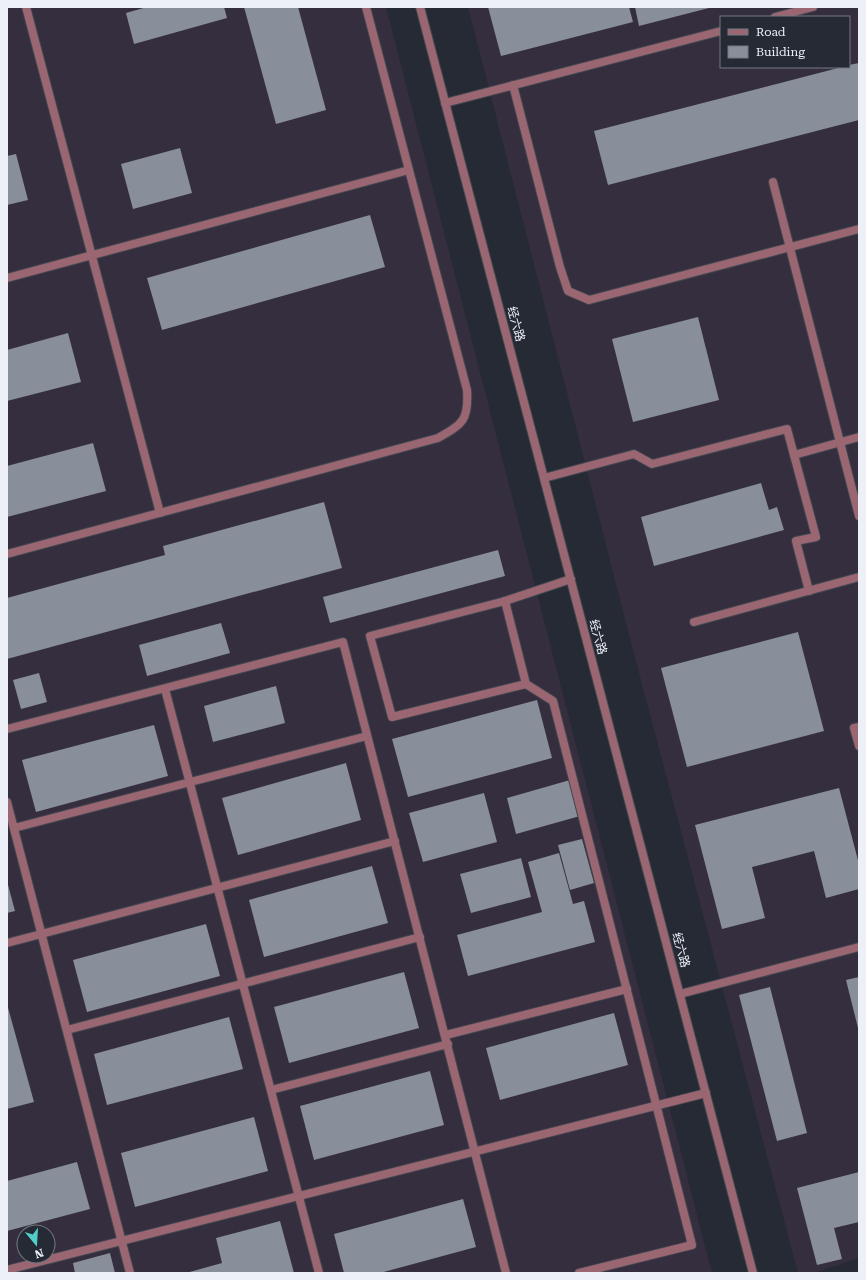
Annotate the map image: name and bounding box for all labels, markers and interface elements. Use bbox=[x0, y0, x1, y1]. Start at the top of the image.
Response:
legend bbox=[720, 16, 850, 68]
text: Road bbox=[756, 25, 786, 39]
text: Building bbox=[756, 45, 805, 59]
street label: 经六路 bbox=[505, 305, 527, 343]
street label: 经六路 bbox=[587, 618, 609, 656]
street label: 经六路 bbox=[670, 931, 692, 969]
north arrow bbox=[16, 1224, 56, 1264]
text: N bbox=[32, 1246, 45, 1261]

